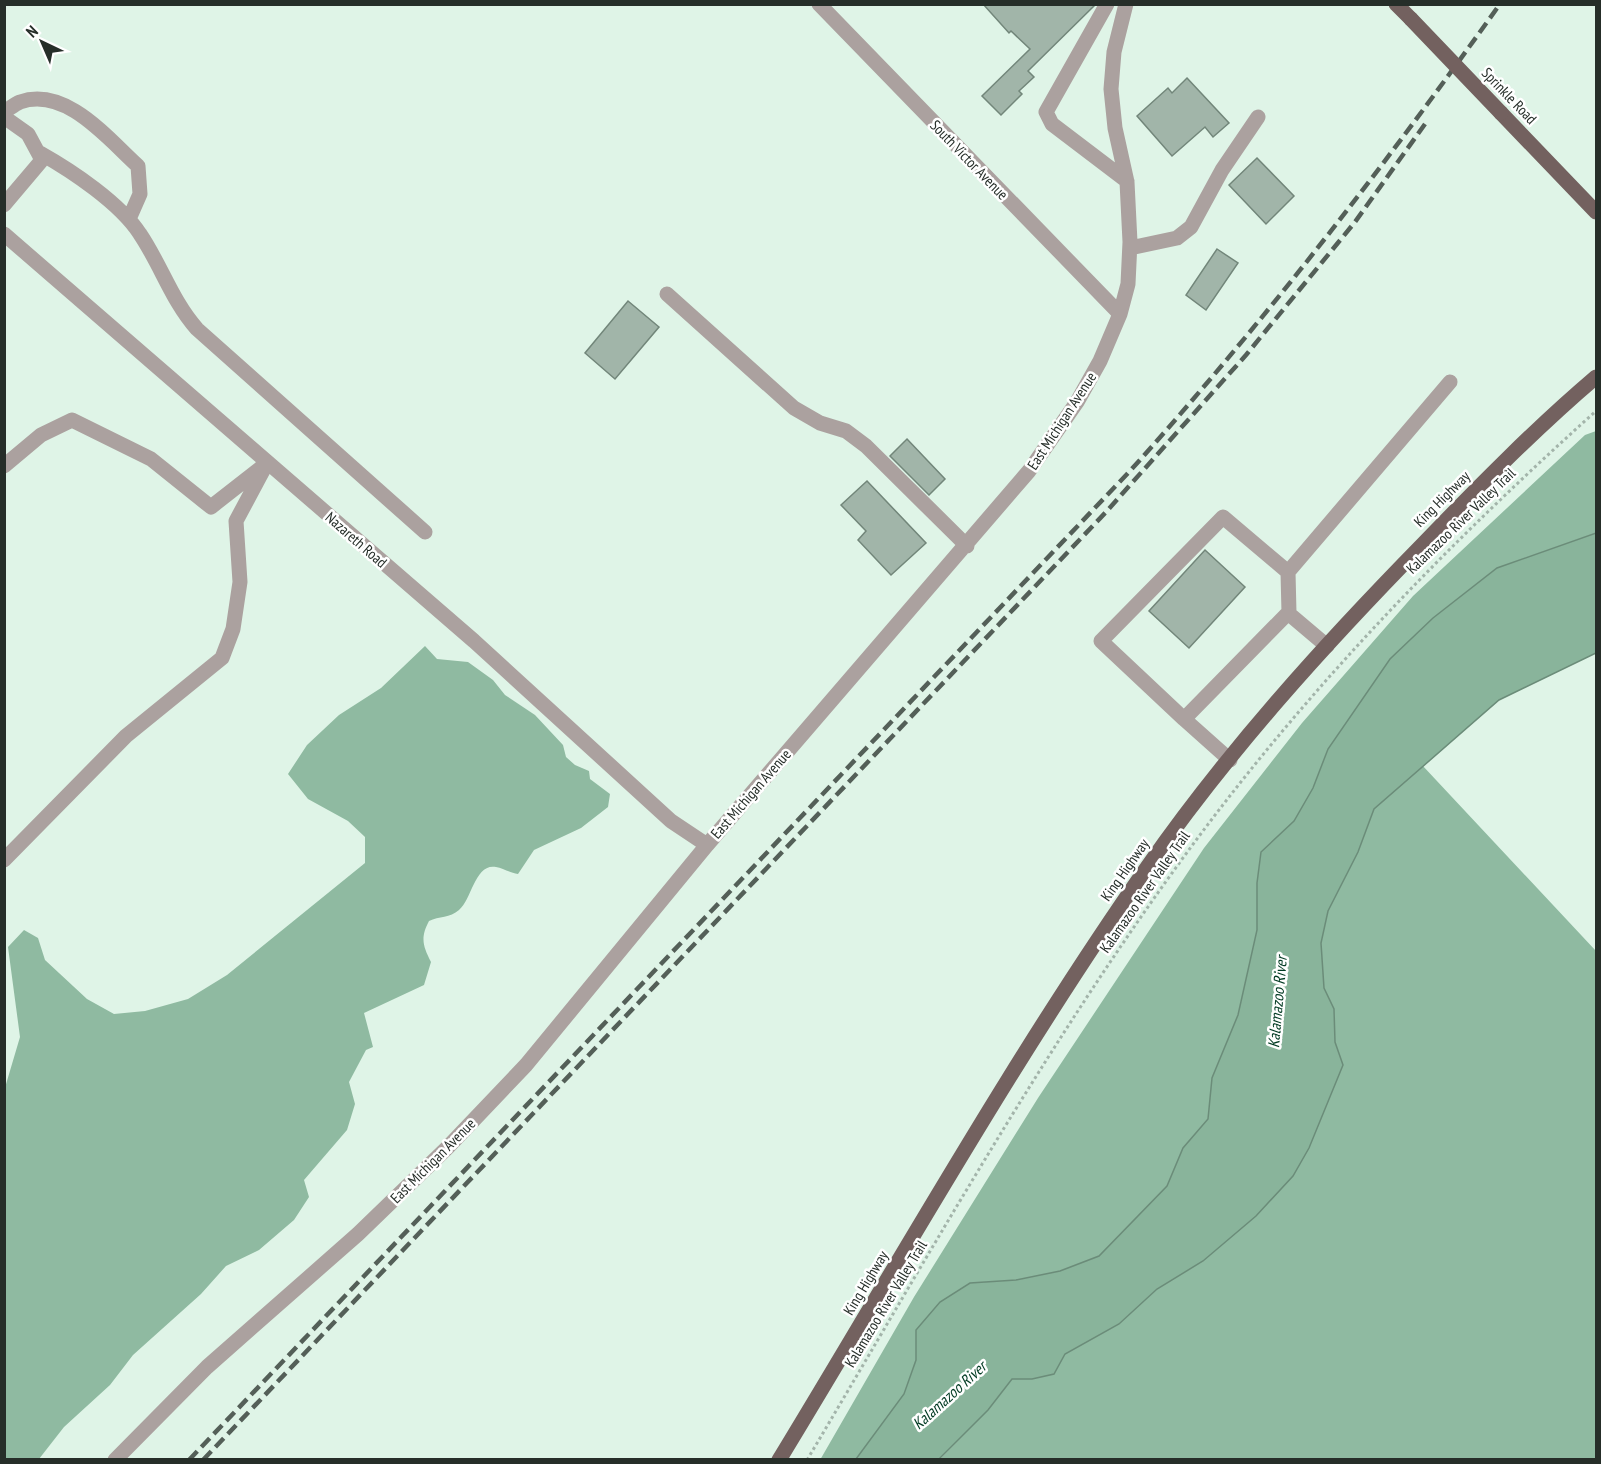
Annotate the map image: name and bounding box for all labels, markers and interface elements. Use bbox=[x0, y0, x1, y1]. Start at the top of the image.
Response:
north arrow bbox=[12, 12, 72, 72]
text: N bbox=[22, 21, 42, 41]
street label: Sprinkle Road bbox=[1478, 63, 1541, 128]
street label: South Victor Avenue bbox=[926, 116, 1012, 204]
street label: East Michigan Avenue bbox=[1023, 368, 1100, 473]
street label: Kalamazoo River Valley Trail bbox=[1402, 463, 1520, 578]
street label: King Highway bbox=[1410, 466, 1474, 531]
street label: Nazareth Road bbox=[322, 508, 391, 571]
street label: East Michigan Avenue bbox=[707, 745, 795, 842]
street label: Kalamazoo River Valley Trail bbox=[1095, 827, 1194, 956]
street label: King Highway bbox=[1096, 835, 1153, 905]
water label: Kalamazoo River bbox=[1263, 953, 1291, 1049]
street label: East Michigan Avenue bbox=[386, 1114, 479, 1207]
street label: Kalamazoo River Valley Trail bbox=[840, 1236, 931, 1371]
street label: King Highway bbox=[839, 1247, 892, 1318]
water label: Kalamazoo River bbox=[908, 1355, 992, 1433]

